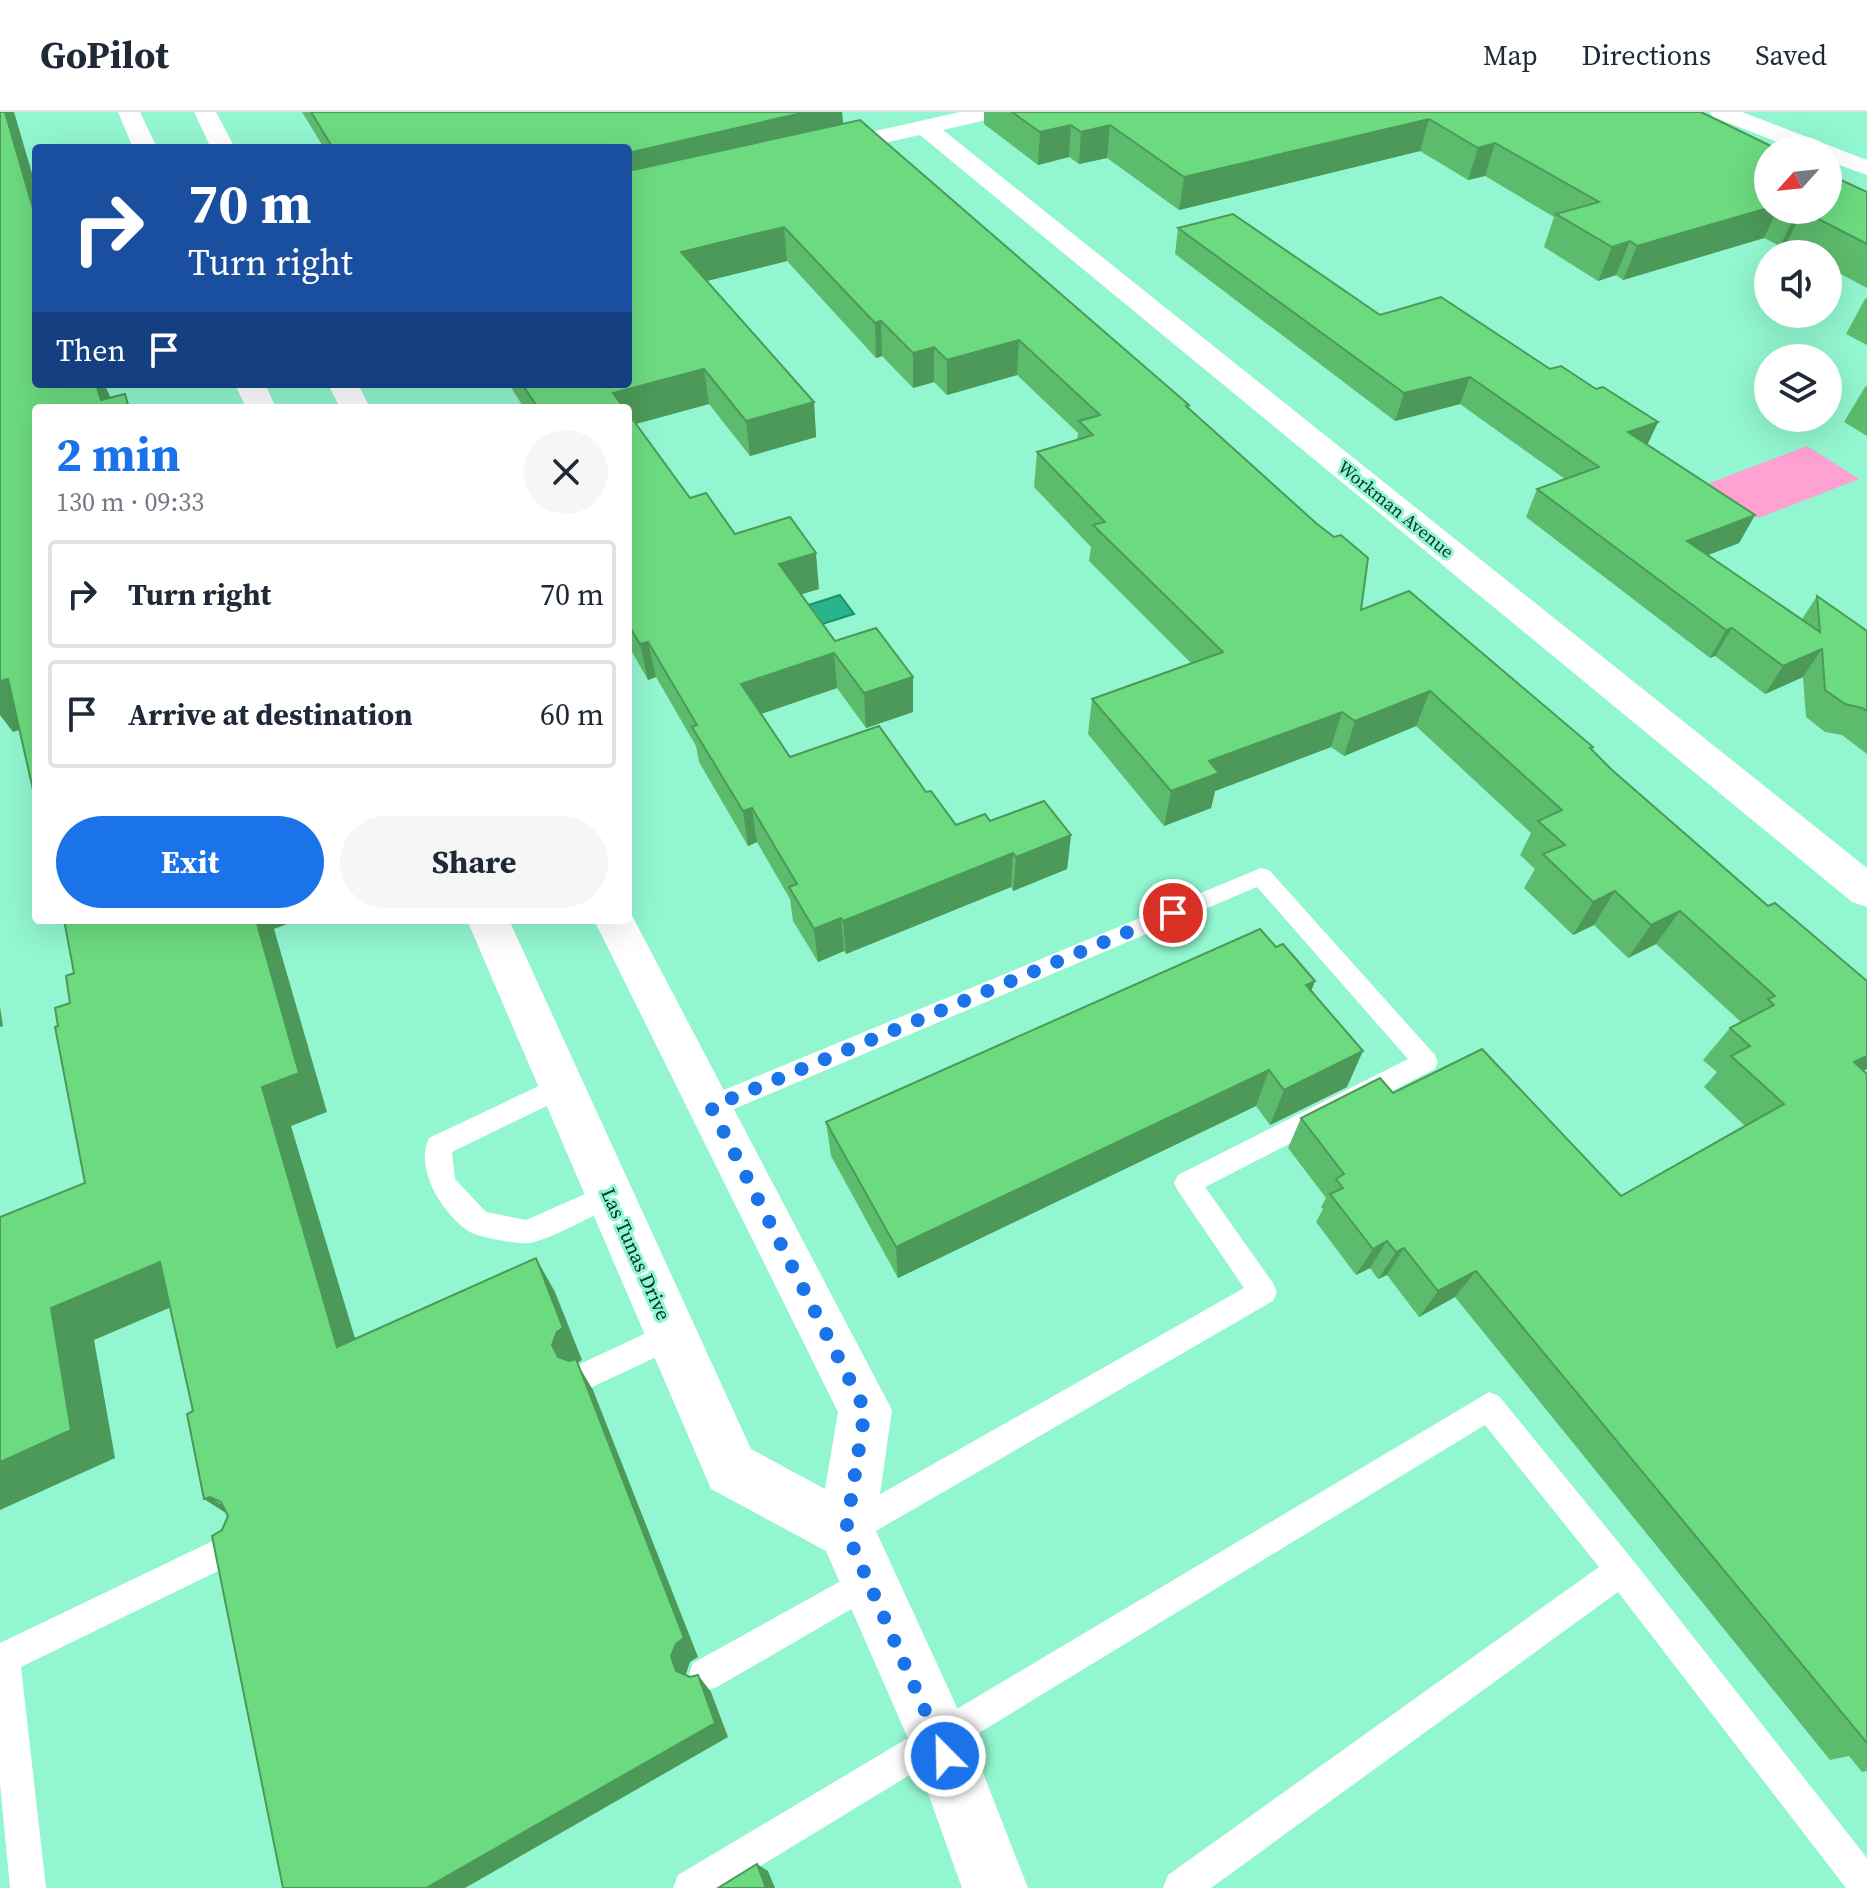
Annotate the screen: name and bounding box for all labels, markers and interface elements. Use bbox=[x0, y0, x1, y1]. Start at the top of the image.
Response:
text: GoPilot bbox=[40, 29, 169, 81]
text: Map bbox=[1483, 36, 1538, 74]
text: Directions bbox=[1582, 36, 1711, 74]
text: Saved bbox=[1755, 36, 1827, 74]
north arrow bbox=[1754, 136, 1842, 224]
map controls bbox=[1754, 136, 1842, 432]
text: 70 m bbox=[188, 165, 311, 242]
icon: right bbox=[56, 176, 160, 280]
text: Turn right bbox=[188, 238, 353, 287]
button: sound bbox=[1754, 240, 1842, 328]
icon: arrive bbox=[142, 328, 186, 372]
text: Then bbox=[56, 330, 126, 371]
button: layers bbox=[1754, 344, 1842, 432]
text: 2 min bbox=[56, 421, 181, 487]
button: close bbox=[524, 430, 608, 514]
street label: Workman Avenue bbox=[1333, 454, 1459, 564]
text: 130 m · 09:33 bbox=[56, 484, 204, 520]
icon: right bbox=[60, 572, 104, 616]
text: Turn right bbox=[128, 574, 271, 615]
text: 70 m bbox=[540, 574, 604, 615]
icon: arrive bbox=[60, 692, 104, 736]
text: Arrive at destination bbox=[128, 694, 413, 735]
text: 60 m bbox=[540, 694, 604, 735]
button: Exit bbox=[56, 816, 324, 908]
button: Share bbox=[340, 816, 608, 908]
pin bbox=[1139, 879, 1207, 947]
icon: arrive bbox=[1151, 891, 1195, 935]
street label: Las Tunas Drive bbox=[594, 1183, 678, 1325]
position arrow bbox=[903, 1714, 987, 1798]

